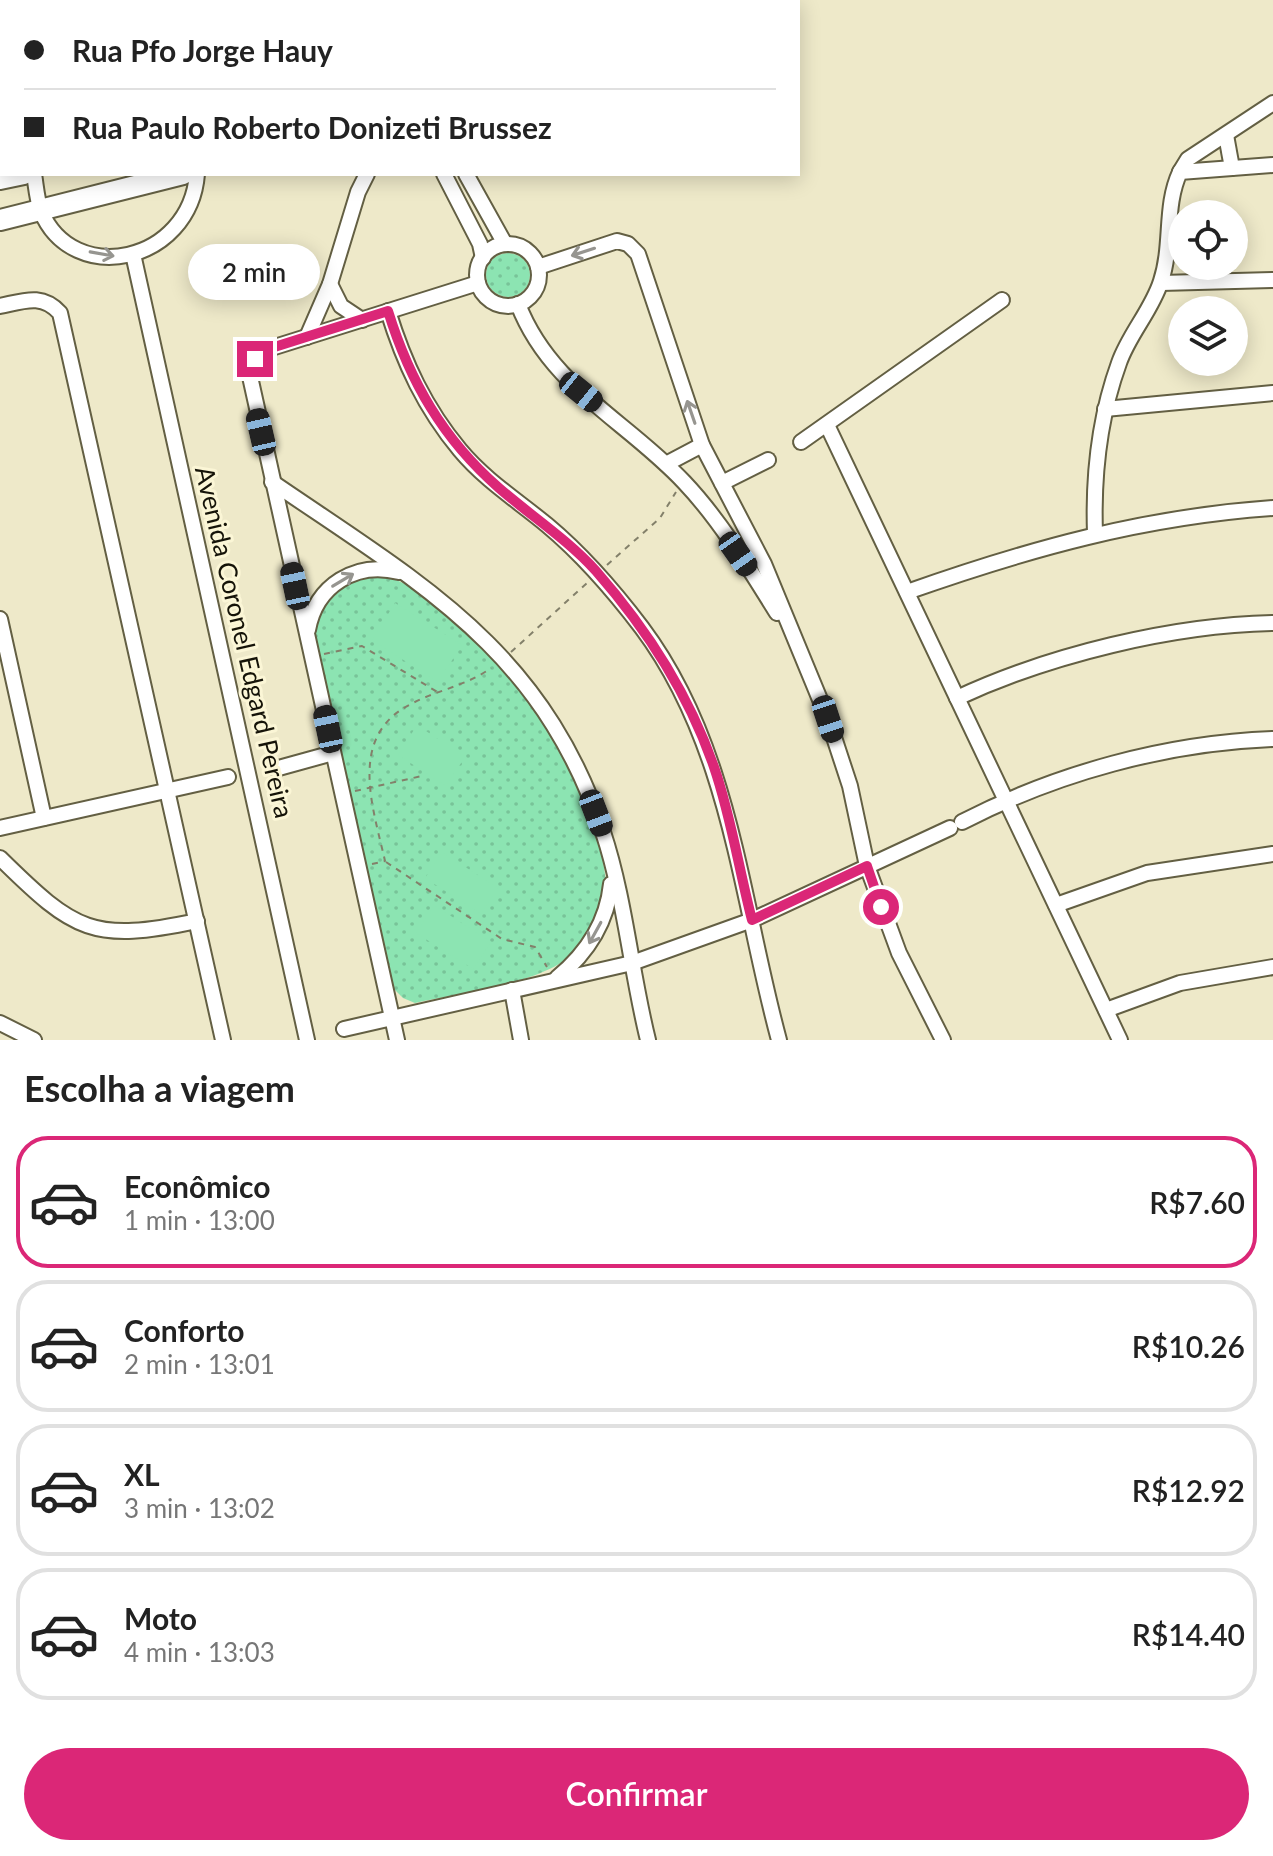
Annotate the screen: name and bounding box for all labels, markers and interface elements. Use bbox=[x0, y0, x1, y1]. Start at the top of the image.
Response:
text: Rua Pfo Jorge Hauy bbox=[72, 32, 333, 68]
text: Rua Paulo Roberto Donizeti Brussez bbox=[72, 109, 552, 145]
map controls bbox=[1168, 200, 1248, 376]
button: locate bbox=[1168, 200, 1248, 280]
callout: 2 min bbox=[189, 243, 321, 299]
one-way arrow bbox=[570, 245, 596, 260]
one-way arrow bbox=[89, 247, 115, 262]
text: 2 min bbox=[222, 256, 286, 288]
button: layers bbox=[1168, 296, 1248, 376]
route end bbox=[237, 341, 273, 377]
car bbox=[555, 368, 607, 416]
one-way arrow bbox=[683, 399, 698, 424]
car bbox=[244, 406, 278, 458]
street label: Avenida Coronel Edgard Pereira bbox=[189, 463, 301, 821]
car bbox=[714, 527, 762, 581]
car bbox=[278, 560, 312, 612]
one-way arrow bbox=[331, 572, 353, 588]
car bbox=[809, 692, 847, 746]
car bbox=[311, 703, 345, 755]
car bbox=[576, 786, 616, 840]
route start bbox=[863, 889, 899, 925]
one-way arrow bbox=[587, 921, 603, 944]
text: Escolha a viagem bbox=[24, 1066, 295, 1110]
icon: car bbox=[28, 1166, 100, 1238]
text: Econômico bbox=[124, 1168, 270, 1204]
text: R$7.60 bbox=[1149, 1184, 1245, 1220]
text: 1 min · 13:00 bbox=[124, 1204, 275, 1236]
icon: car bbox=[28, 1310, 100, 1382]
text: Conforto bbox=[124, 1312, 244, 1348]
text: R$10.26 bbox=[1132, 1328, 1245, 1364]
text: 2 min · 13:01 bbox=[124, 1348, 275, 1380]
icon: car bbox=[28, 1454, 100, 1526]
text: XL bbox=[124, 1456, 160, 1492]
text: R$12.92 bbox=[1132, 1472, 1245, 1508]
text: 3 min · 13:02 bbox=[124, 1492, 275, 1524]
icon: car bbox=[28, 1598, 100, 1670]
text: Moto bbox=[124, 1600, 197, 1636]
text: R$14.40 bbox=[1132, 1616, 1245, 1652]
text: 4 min · 13:03 bbox=[124, 1636, 275, 1668]
button: Confirmar bbox=[24, 1748, 1249, 1840]

